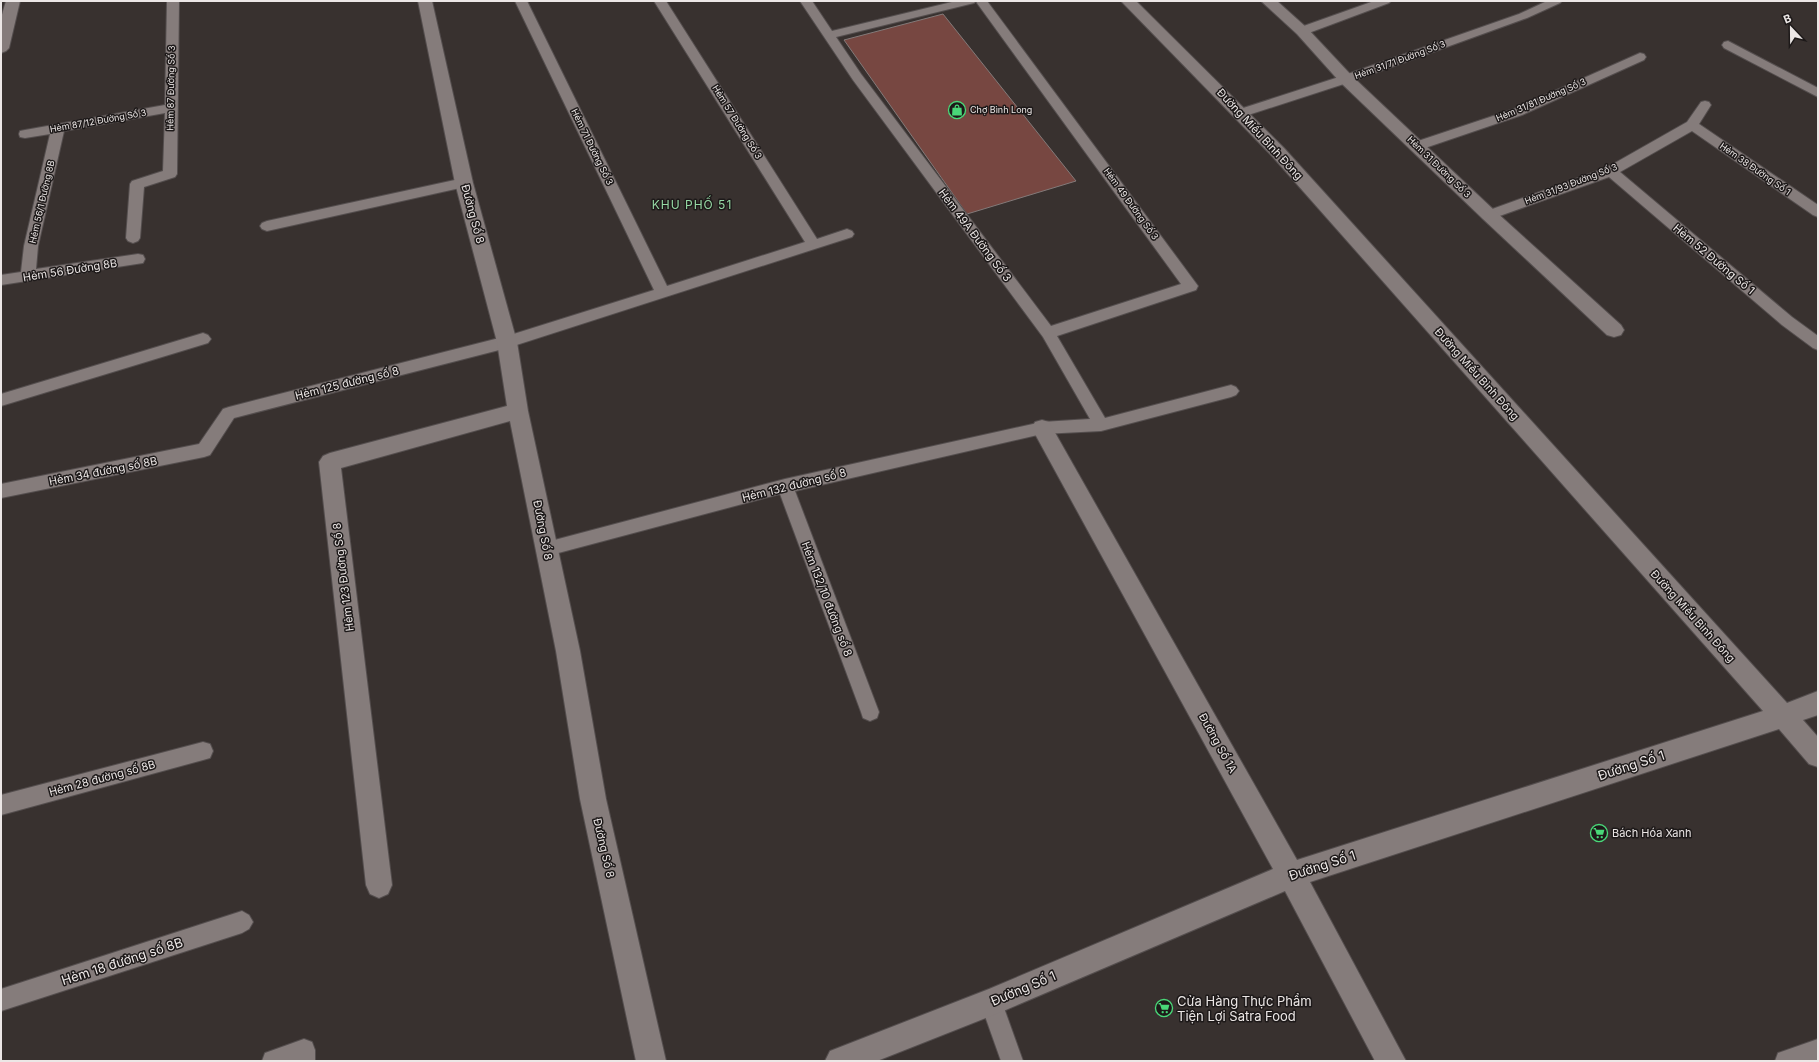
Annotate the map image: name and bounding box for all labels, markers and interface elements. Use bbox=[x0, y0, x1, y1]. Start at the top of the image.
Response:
north arrow bbox=[1771, 8, 1811, 48]
text: B bbox=[1781, 11, 1793, 27]
street label: Hẻm 31/71 Đường Số 3 bbox=[1353, 38, 1447, 81]
street label: Hẻm 87 Đường Số 3 bbox=[164, 45, 177, 131]
street label: Hẻm 31/81 Đường Số 3 bbox=[1494, 75, 1588, 123]
street label: Hẻm 57 Đường Số 3 bbox=[710, 83, 765, 161]
street label: Đường Miếu Bình Đông bbox=[1214, 85, 1306, 183]
shop icon: Chợ Bình Long bbox=[947, 100, 967, 120]
place label: Chợ Bình Long bbox=[970, 104, 1032, 115]
street label: Hẻm 87/12 Đường Số 3 bbox=[49, 107, 147, 134]
street label: Hẻm 71 Đường Số 3 bbox=[569, 107, 616, 187]
street label: Hẻm 31 Đường Số 3 bbox=[1405, 134, 1474, 200]
street label: Hẻm 38 Đường Số 1 bbox=[1718, 140, 1793, 197]
street label: Hẻm 56/1 Đường 8B bbox=[27, 159, 56, 244]
street label: Hẻm 31/93 Đường Số 3 bbox=[1523, 161, 1619, 206]
street label: Hẻm 49 Đường Số 3 bbox=[1102, 166, 1161, 242]
street label: Đường Số 8 bbox=[458, 183, 488, 245]
street label: Hẻm 49A Đường Số 3 bbox=[935, 186, 1015, 284]
district label: KHU PHỐ 51 bbox=[652, 195, 732, 212]
street label: Hẻm 52 Đường Số 1 bbox=[1670, 221, 1758, 297]
street label: Hẻm 56 Đường 8B bbox=[22, 256, 118, 284]
street label: Đường Miếu Bình Đông bbox=[1432, 325, 1522, 423]
street label: Hẻm 125 đường số 8 bbox=[294, 363, 401, 403]
street label: Hẻm 34 đường số 8B bbox=[48, 454, 158, 488]
street label: Hẻm 132 đường số 8 bbox=[741, 465, 848, 505]
street label: Đường Số 8 bbox=[530, 499, 556, 561]
street label: Hẻm 123 Đường Số 8 bbox=[329, 522, 357, 632]
street label: Hẻm 132/10 đường số 8 bbox=[799, 539, 855, 659]
street label: Đường Miếu Bình Đông bbox=[1648, 567, 1738, 665]
street label: Đường Số 1A bbox=[1196, 711, 1240, 776]
street label: Đường Số 1 bbox=[1596, 747, 1666, 783]
street label: Hẻm 28 đường số 8B bbox=[47, 757, 157, 799]
street label: Đường Số 8 bbox=[590, 817, 618, 879]
supermarket icon: Bách Hóa Xanh bbox=[1589, 823, 1609, 843]
place label: Bách Hóa Xanh bbox=[1612, 826, 1691, 840]
street label: Đường Số 1 bbox=[1287, 847, 1357, 883]
street label: Hẻm 18 đường số 8B bbox=[59, 934, 185, 988]
street label: Đường Số 1 bbox=[988, 967, 1058, 1009]
place label: Cửa Hàng Thực Phẩm Tiện Lợi Satra Food bbox=[1177, 993, 1312, 1024]
supermarket icon: Cửa Hàng Thực Phẩm Tiện Lợi Satra Food bbox=[1154, 998, 1174, 1018]

